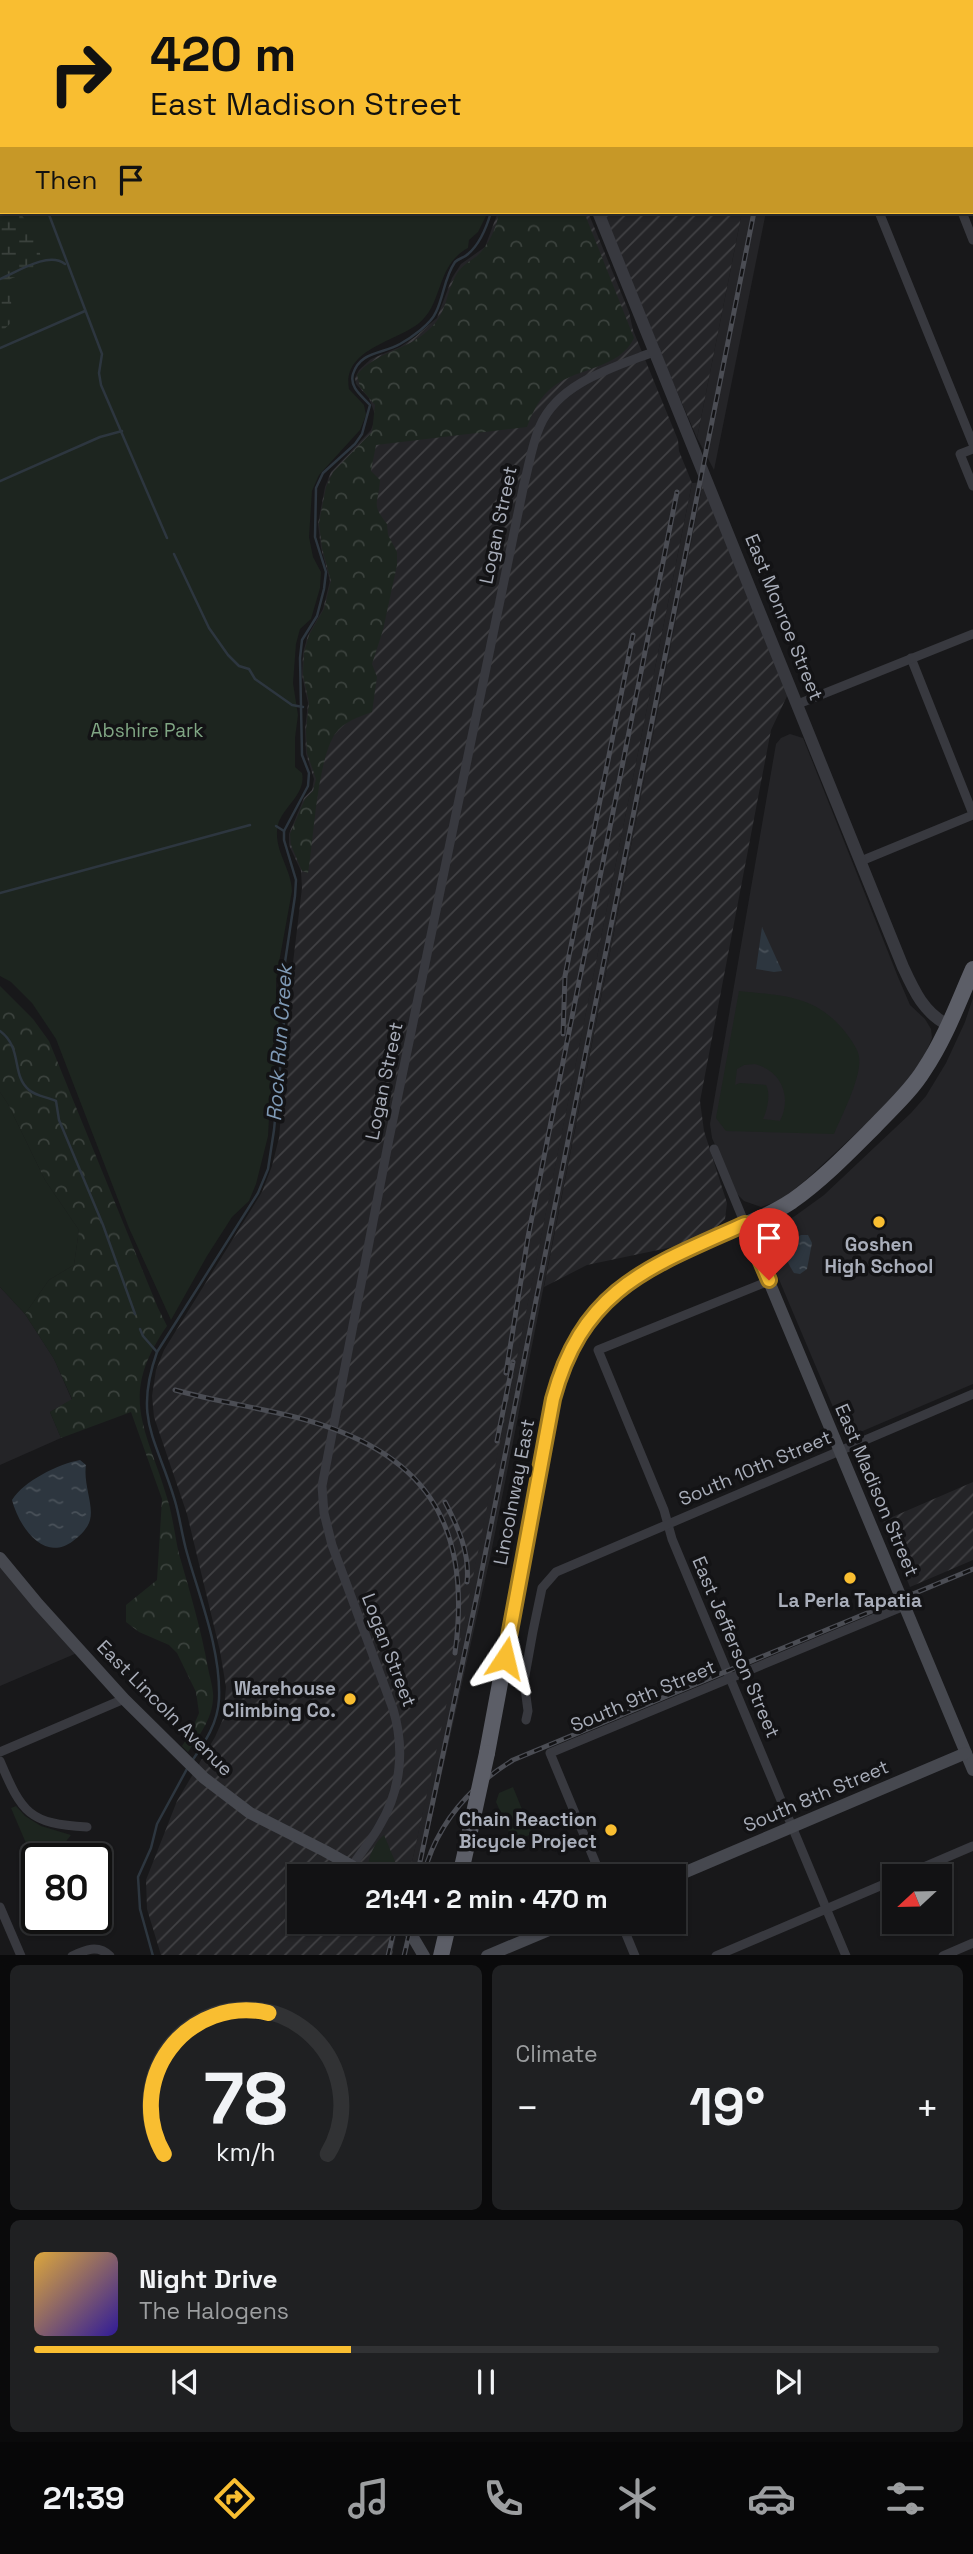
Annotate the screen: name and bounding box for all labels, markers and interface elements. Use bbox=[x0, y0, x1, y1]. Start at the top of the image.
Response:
text: 420 m bbox=[150, 23, 296, 85]
icon: right bbox=[35, 28, 126, 119]
text: East Madison Street bbox=[150, 84, 462, 124]
icon: arrive bbox=[112, 161, 150, 199]
text: Then bbox=[35, 163, 98, 197]
street label: Logan Street bbox=[473, 464, 523, 586]
street label: East Monroe Street bbox=[739, 530, 829, 704]
park label: Abshire Park bbox=[91, 718, 204, 743]
water label: Rock Run Creek bbox=[260, 961, 298, 1122]
street label: Logan Street bbox=[359, 1020, 409, 1142]
pin bbox=[739, 1208, 799, 1280]
marker: Goshen High School bbox=[871, 1214, 887, 1230]
icon: arrive bbox=[750, 1219, 788, 1257]
place label: Goshen High School bbox=[825, 1232, 933, 1279]
street label: East Madison Street bbox=[829, 1400, 925, 1580]
street label: Lincolnway East bbox=[488, 1417, 540, 1567]
street label: South 10th Street bbox=[675, 1425, 835, 1511]
street label: East Jefferson Street bbox=[686, 1552, 786, 1742]
marker: La Perla Tapatia bbox=[842, 1570, 858, 1586]
place label: La Perla Tapatia bbox=[778, 1588, 922, 1613]
street label: Logan Street bbox=[356, 1590, 422, 1710]
position arrow bbox=[468, 1621, 542, 1695]
street label: East Lincoln Avenue bbox=[92, 1635, 238, 1781]
street label: South 9th Street bbox=[567, 1654, 719, 1738]
place label: Warehouse Climbing Co. bbox=[222, 1676, 336, 1723]
marker: Warehouse Climbing Co. bbox=[342, 1691, 358, 1707]
street label: South 8th Street bbox=[740, 1754, 892, 1838]
place label: Chain Reaction Bicycle Project bbox=[459, 1807, 597, 1854]
marker: Chain Reaction Bicycle Project bbox=[603, 1822, 619, 1838]
speed limit sign: 80 bbox=[21, 1843, 112, 1934]
north arrow bbox=[882, 1864, 952, 1934]
map controls bbox=[882, 1864, 952, 1934]
text: 21:41 · 2 min · 470 m bbox=[365, 1882, 608, 1916]
text: Climate bbox=[516, 2039, 598, 2069]
text: 78 bbox=[204, 2052, 288, 2145]
text: 19° bbox=[689, 2074, 765, 2140]
text: − bbox=[516, 2084, 539, 2132]
text: + bbox=[915, 2084, 939, 2132]
text: km/h bbox=[216, 2135, 276, 2167]
text: Night Drive bbox=[139, 2262, 277, 2296]
text: The Halogens bbox=[139, 2296, 289, 2326]
icon: previous bbox=[166, 2363, 204, 2401]
icon: pause bbox=[467, 2363, 505, 2401]
icon: next bbox=[769, 2363, 807, 2401]
icon: directions bbox=[210, 2474, 259, 2523]
icon: music bbox=[344, 2474, 393, 2523]
icon: phone bbox=[479, 2474, 528, 2523]
icon: climate bbox=[613, 2474, 662, 2523]
icon: car bbox=[747, 2474, 796, 2523]
icon: filters bbox=[881, 2474, 930, 2523]
text: 21:39 bbox=[43, 2478, 125, 2518]

